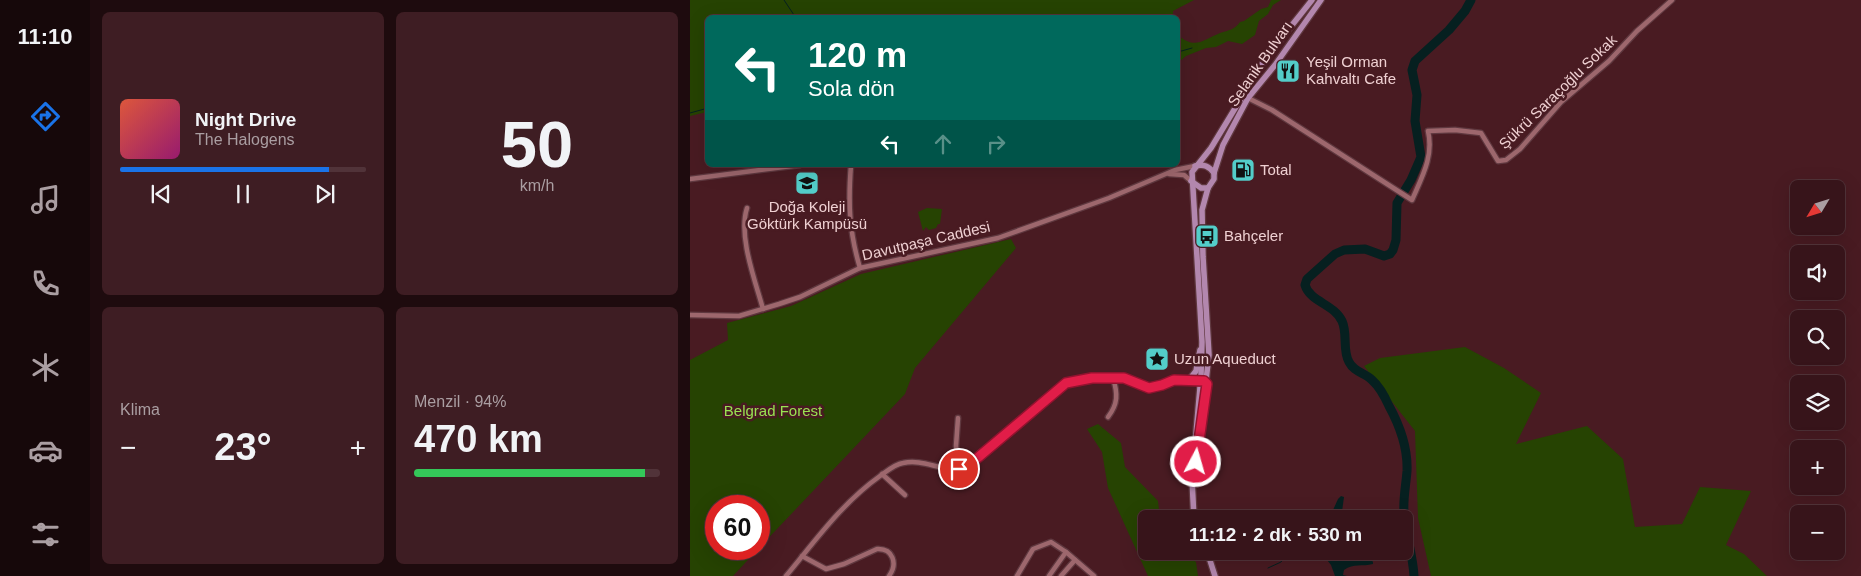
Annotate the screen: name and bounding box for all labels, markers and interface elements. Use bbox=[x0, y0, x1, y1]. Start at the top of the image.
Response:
street label: Selanik Bulvarı bbox=[1224, 18, 1295, 110]
text: 11:10 bbox=[17, 24, 73, 49]
street label: Şükrü Saraçoğlu Sokak bbox=[1495, 31, 1620, 152]
icon: left bbox=[725, 35, 790, 100]
text: 120 m bbox=[808, 35, 907, 74]
place label: Yeşil Orman Kahvaltı Cafe bbox=[1306, 53, 1396, 87]
restaurant icon: Yeşil Orman Kahvaltı Cafe bbox=[1275, 58, 1301, 84]
text: Sola dön bbox=[808, 76, 895, 101]
icon: directions bbox=[28, 99, 63, 134]
text: 50 bbox=[501, 108, 573, 181]
text: Night Drive bbox=[195, 109, 296, 130]
icon: left bbox=[876, 130, 904, 158]
icon: ahead bbox=[929, 130, 957, 158]
icon: right bbox=[982, 130, 1010, 158]
text: The Halogens bbox=[195, 131, 295, 148]
fuel station icon: Total bbox=[1230, 157, 1256, 183]
place label: Total bbox=[1260, 161, 1292, 178]
school or university icon: Doğa Koleji Göktürk Kampüsü bbox=[794, 170, 820, 196]
text: km/h bbox=[520, 177, 554, 194]
icon: previous bbox=[147, 180, 175, 208]
icon: pause bbox=[229, 180, 257, 208]
icon: next bbox=[311, 180, 339, 208]
north arrow bbox=[1790, 180, 1845, 235]
map controls bbox=[1790, 180, 1845, 560]
icon: music bbox=[28, 182, 63, 217]
place label: Doğa Koleji Göktürk Kampüsü bbox=[747, 198, 867, 232]
street label: Davutpaşa Caddesi bbox=[860, 218, 992, 264]
bus stop icon: Bahçeler bbox=[1194, 223, 1220, 249]
place label: Bahçeler bbox=[1224, 227, 1283, 244]
button: sound bbox=[1790, 245, 1845, 300]
icon: phone bbox=[28, 266, 63, 301]
button: search bbox=[1790, 310, 1845, 365]
place icon: Uzun Aqueduct bbox=[1144, 346, 1170, 372]
icon: climate bbox=[28, 350, 63, 385]
place label: Uzun Aqueduct bbox=[1174, 350, 1277, 367]
button: layers bbox=[1790, 375, 1845, 430]
text: Menzil · 94% bbox=[414, 393, 506, 410]
text: Klima bbox=[120, 401, 160, 418]
park label: Belgrad Forest bbox=[724, 402, 823, 419]
text: 470 km bbox=[414, 418, 543, 460]
text: 23° bbox=[214, 426, 272, 468]
text: − bbox=[120, 432, 136, 463]
text: + bbox=[350, 432, 366, 463]
icon: car bbox=[28, 433, 63, 468]
position arrow bbox=[1169, 435, 1221, 487]
button: + bbox=[1790, 440, 1845, 495]
pin bbox=[938, 448, 980, 490]
icon: arrive bbox=[945, 455, 973, 483]
speed limit sign: 60 bbox=[705, 495, 770, 560]
button: − bbox=[1790, 505, 1845, 560]
icon: filters bbox=[28, 517, 63, 552]
text: 11:12 · 2 dk · 530 m bbox=[1189, 524, 1362, 545]

